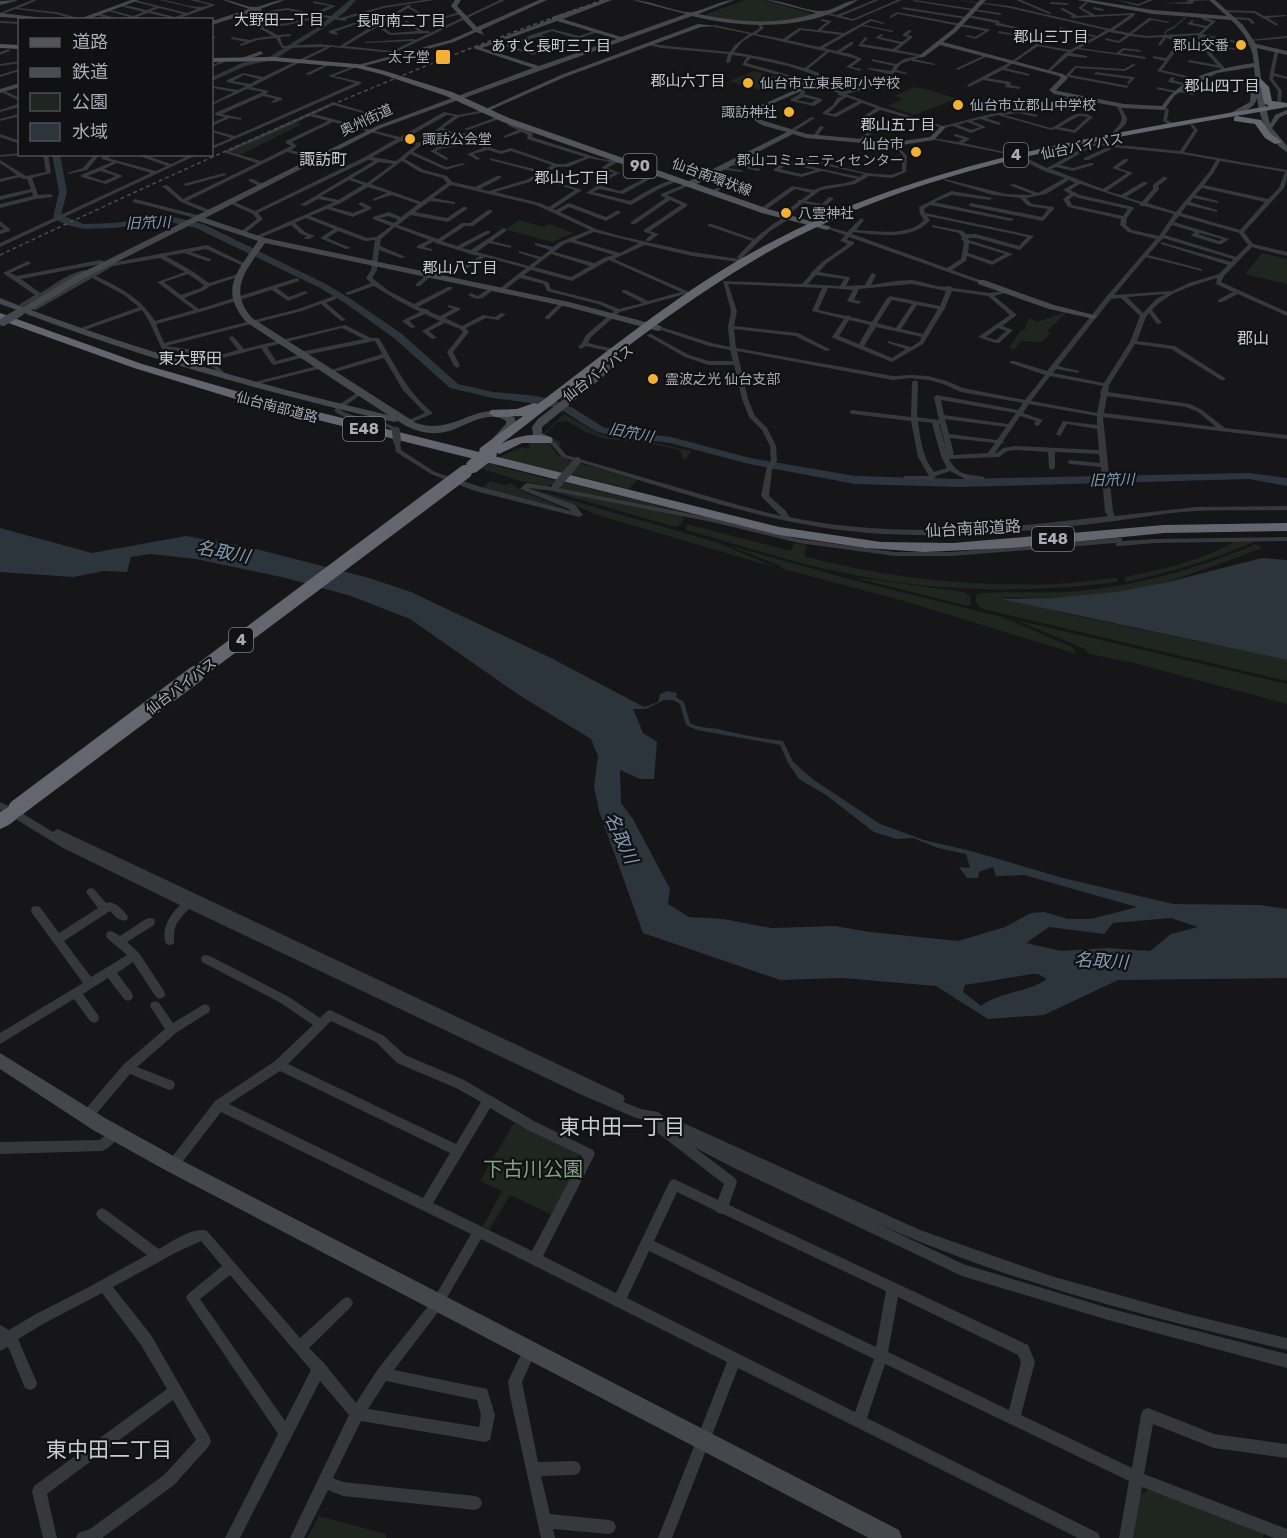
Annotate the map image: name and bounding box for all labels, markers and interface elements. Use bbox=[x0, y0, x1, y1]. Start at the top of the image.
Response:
district label: 大野田一丁目 bbox=[234, 11, 324, 29]
district label: 長町南二丁目 bbox=[356, 12, 446, 30]
legend bbox=[18, 18, 213, 156]
district label: 郡山三丁目 bbox=[1013, 28, 1089, 46]
text: 道路 bbox=[72, 31, 108, 53]
district label: あすと長町三丁目 bbox=[491, 37, 611, 55]
place label: 郡山交番 bbox=[1173, 37, 1229, 54]
marker: 郡山交番 bbox=[1234, 38, 1248, 52]
marker: 太子堂 bbox=[434, 48, 452, 66]
place label: 太子堂 bbox=[388, 49, 430, 66]
text: 鉄道 bbox=[72, 61, 108, 83]
district label: 郡山六丁目 bbox=[650, 72, 726, 90]
place label: 仙台市立東長町小学校 bbox=[760, 75, 900, 92]
marker: 仙台市立東長町小学校 bbox=[741, 76, 755, 90]
district label: 郡山四丁目 bbox=[1184, 77, 1260, 95]
text: 公園 bbox=[72, 91, 108, 113]
place label: 仙台市立郡山中学校 bbox=[970, 97, 1096, 114]
marker: 仙台市立郡山中学校 bbox=[951, 98, 965, 112]
street label: 奥州街道 bbox=[337, 101, 395, 140]
place label: 諏訪神社 bbox=[721, 104, 777, 121]
marker: 諏訪神社 bbox=[782, 105, 796, 119]
district label: 郡山五丁目 bbox=[860, 116, 936, 134]
text: 水域 bbox=[72, 121, 108, 143]
street label: 仙台バイパス bbox=[1039, 130, 1125, 163]
place label: 諏訪公会堂 bbox=[422, 131, 492, 148]
marker: 諏訪公会堂 bbox=[403, 132, 417, 146]
place label: 仙台市 郡山コミュニティセンター bbox=[737, 136, 904, 169]
road number: 4 bbox=[1004, 143, 1028, 167]
marker: 仙台市 郡山コミュニティセンター bbox=[909, 145, 923, 159]
district label: 諏訪町 bbox=[299, 150, 347, 169]
road number: 90 bbox=[624, 154, 656, 178]
street label: 仙台南環状線 bbox=[669, 155, 754, 200]
district label: 郡山七丁目 bbox=[534, 169, 610, 187]
place label: 八雲神社 bbox=[798, 205, 854, 222]
marker: 八雲神社 bbox=[779, 206, 793, 220]
water label: 旧笊川 bbox=[125, 213, 173, 233]
district label: 郡山八丁目 bbox=[422, 259, 498, 277]
district label: 郡山 bbox=[1237, 329, 1269, 348]
street label: 仙台バイパス bbox=[560, 341, 637, 405]
district label: 東大野田 bbox=[158, 349, 222, 368]
place label: 霊波之光 仙台支部 bbox=[665, 371, 780, 388]
marker: 霊波之光 仙台支部 bbox=[646, 372, 660, 386]
street label: 仙台南部道路 bbox=[234, 388, 320, 427]
road number: E48 bbox=[343, 417, 385, 441]
water label: 旧笊川 bbox=[607, 420, 657, 447]
water label: 旧笊川 bbox=[1089, 471, 1137, 489]
street label: 仙台南部道路 bbox=[925, 516, 1021, 540]
road number: E48 bbox=[1032, 527, 1074, 551]
water label: 名取川 bbox=[194, 536, 254, 568]
road number: 4 bbox=[229, 628, 253, 652]
street label: 仙台バイパス bbox=[143, 654, 220, 718]
water label: 名取川 bbox=[600, 809, 643, 869]
water label: 名取川 bbox=[1073, 949, 1131, 974]
district label: 東中田一丁目 bbox=[559, 1114, 685, 1139]
park label: 下古川公園 bbox=[483, 1157, 583, 1181]
district label: 東中田二丁目 bbox=[46, 1437, 172, 1462]

